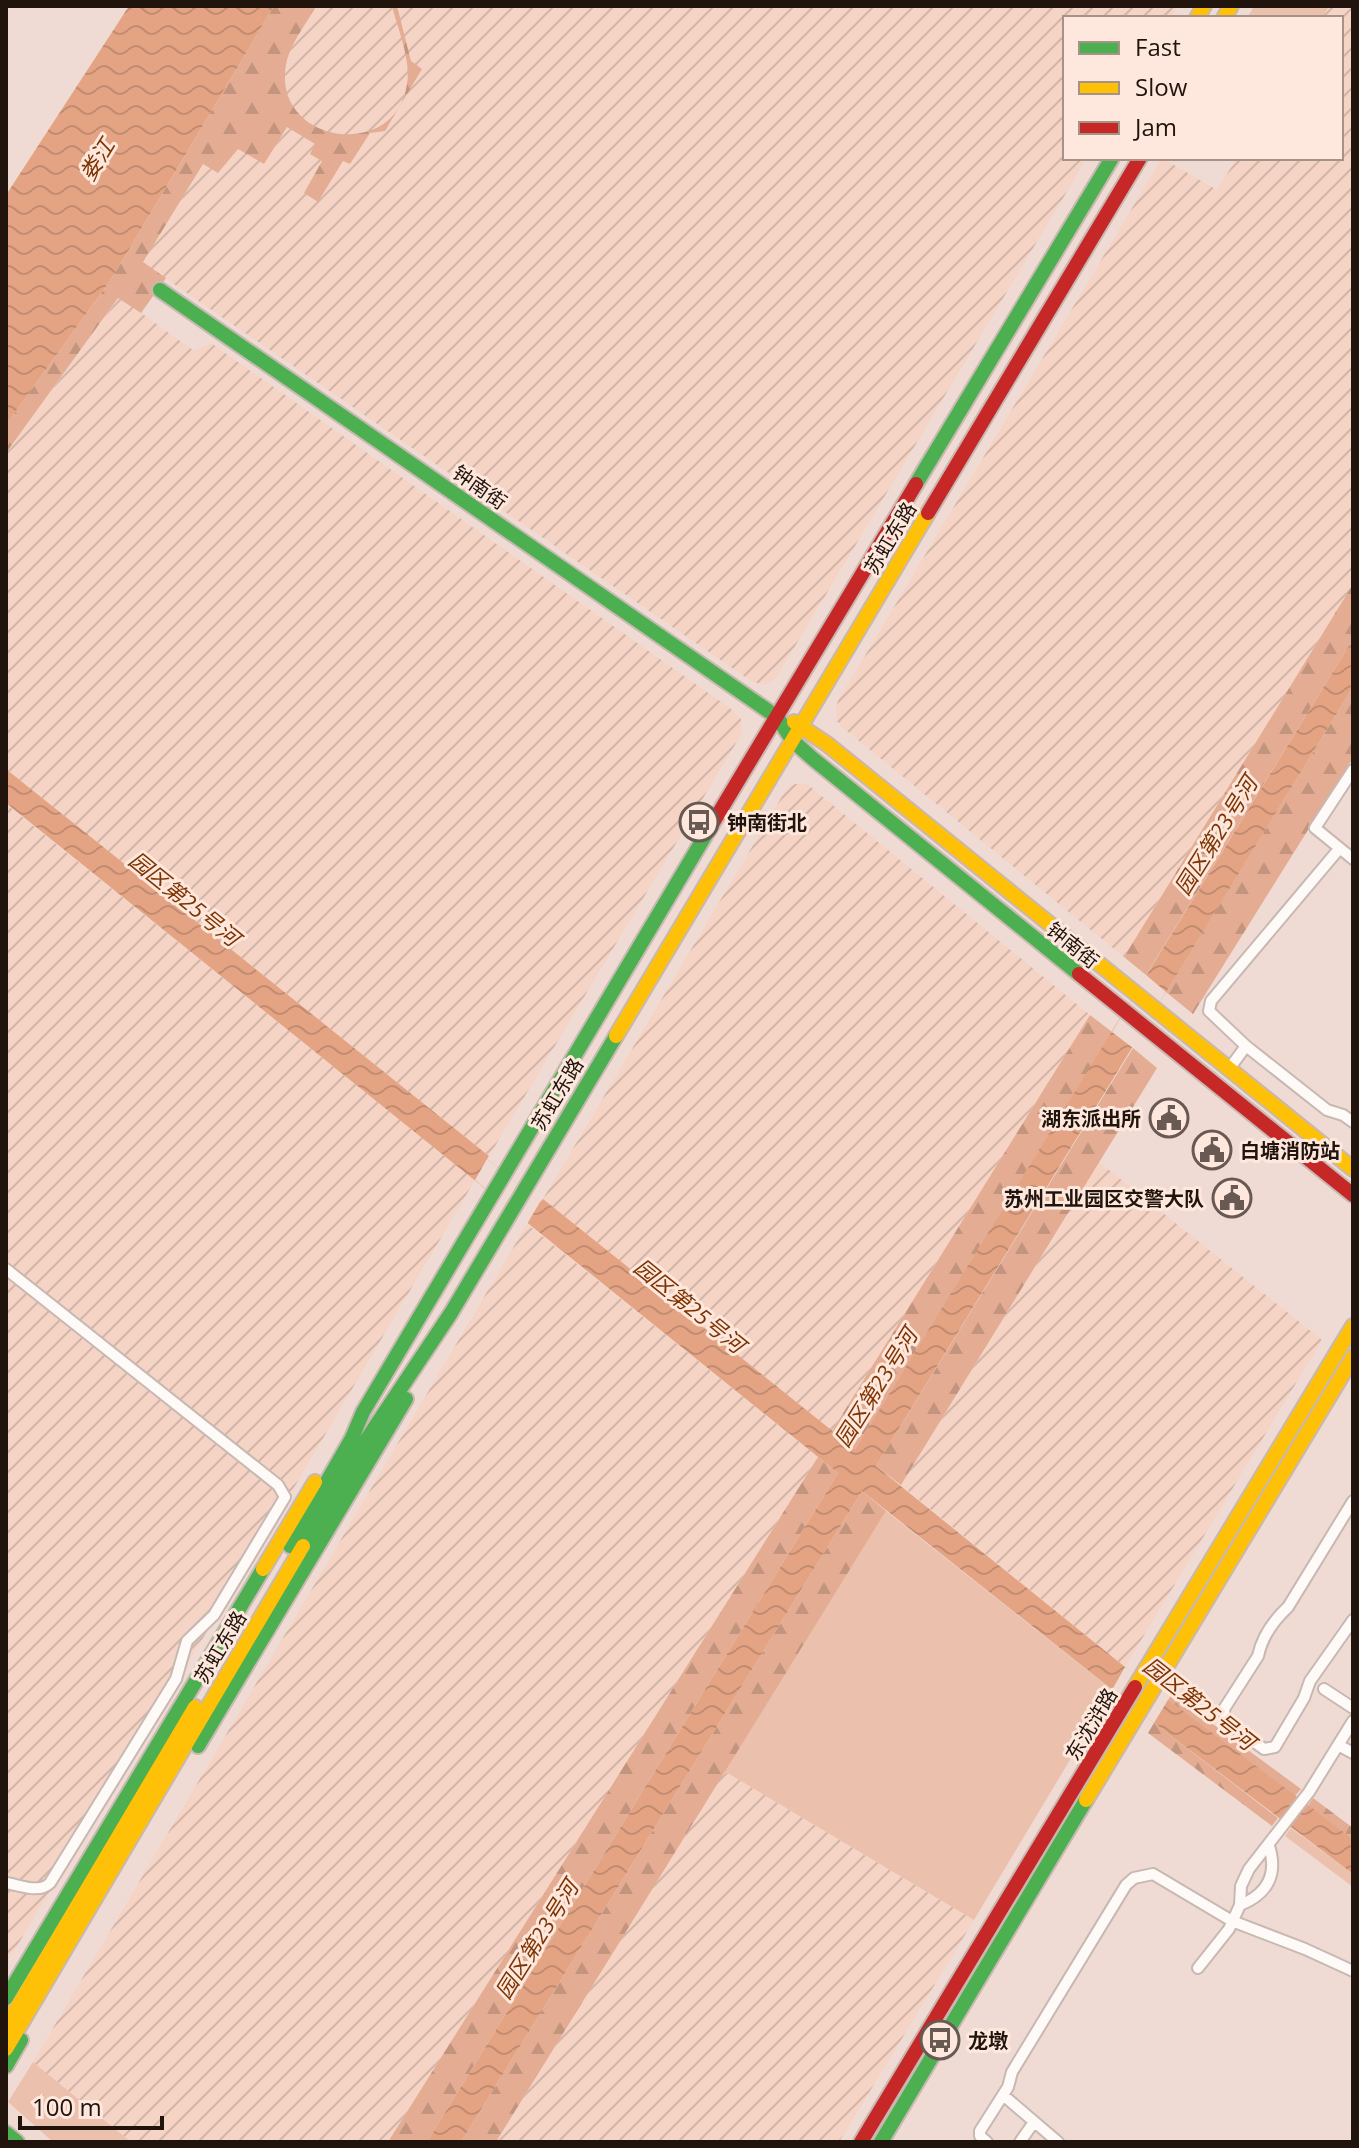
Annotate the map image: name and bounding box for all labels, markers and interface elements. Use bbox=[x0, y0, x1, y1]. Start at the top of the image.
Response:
legend bbox=[1063, 16, 1343, 160]
text: Fast bbox=[1135, 30, 1181, 63]
text: Slow bbox=[1135, 70, 1188, 103]
text: Jam bbox=[1133, 110, 1177, 143]
water label: 娄江 bbox=[72, 131, 121, 186]
street label: 钟南街 bbox=[448, 459, 512, 515]
street label: 苏虹东路 bbox=[858, 497, 922, 579]
water label: 园区第23号河 bbox=[1167, 767, 1265, 900]
bus stop icon: 钟南街北 bbox=[678, 801, 720, 843]
place label: 钟南街北 bbox=[727, 809, 807, 836]
water label: 园区第25号河 bbox=[123, 844, 250, 954]
street label: 钟南街 bbox=[1041, 916, 1105, 974]
street label: 苏虹东路 bbox=[525, 1053, 589, 1135]
public building icon: 湖东派出所 bbox=[1148, 1097, 1190, 1139]
place label: 湖东派出所 bbox=[1041, 1105, 1141, 1132]
public building icon: 白塘消防站 bbox=[1191, 1129, 1233, 1171]
place label: 白塘消防站 bbox=[1240, 1137, 1340, 1164]
public building icon: 苏州工业园区交警大队 bbox=[1211, 1177, 1253, 1219]
place label: 苏州工业园区交警大队 bbox=[1004, 1185, 1204, 1212]
water label: 园区第25号河 bbox=[628, 1251, 755, 1361]
water label: 园区第23号河 bbox=[827, 1319, 925, 1452]
street label: 苏虹东路 bbox=[188, 1606, 252, 1688]
water label: 园区第25号河 bbox=[1138, 1650, 1265, 1759]
street label: 东沈浒路 bbox=[1059, 1683, 1123, 1765]
water label: 园区第23号河 bbox=[488, 1871, 586, 2004]
bus stop icon: 龙墩 bbox=[919, 2019, 961, 2061]
place label: 龙墩 bbox=[968, 2027, 1008, 2054]
scale bar bbox=[20, 2080, 162, 2130]
text: 100 m bbox=[32, 2090, 102, 2123]

